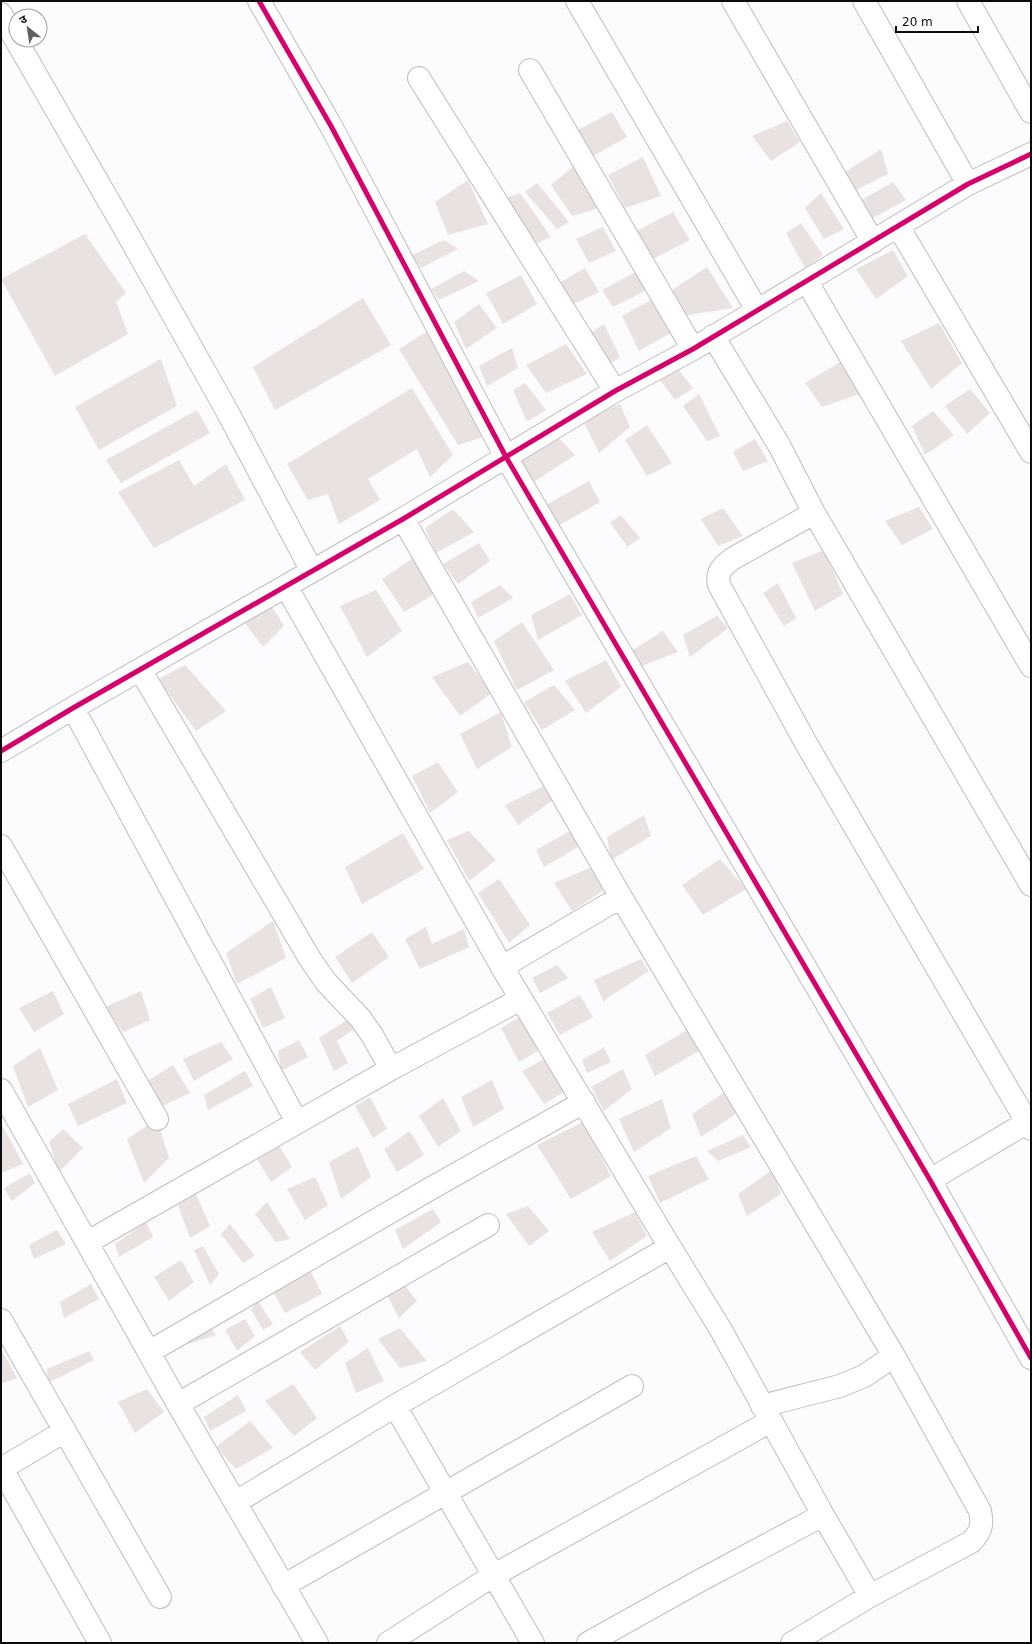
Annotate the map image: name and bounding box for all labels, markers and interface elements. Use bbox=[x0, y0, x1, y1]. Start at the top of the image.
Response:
north arrow bbox=[8, 8, 48, 48]
scale bar bbox=[896, 8, 978, 34]
text: उ bbox=[17, 12, 30, 27]
text: 20 m bbox=[902, 15, 933, 29]

